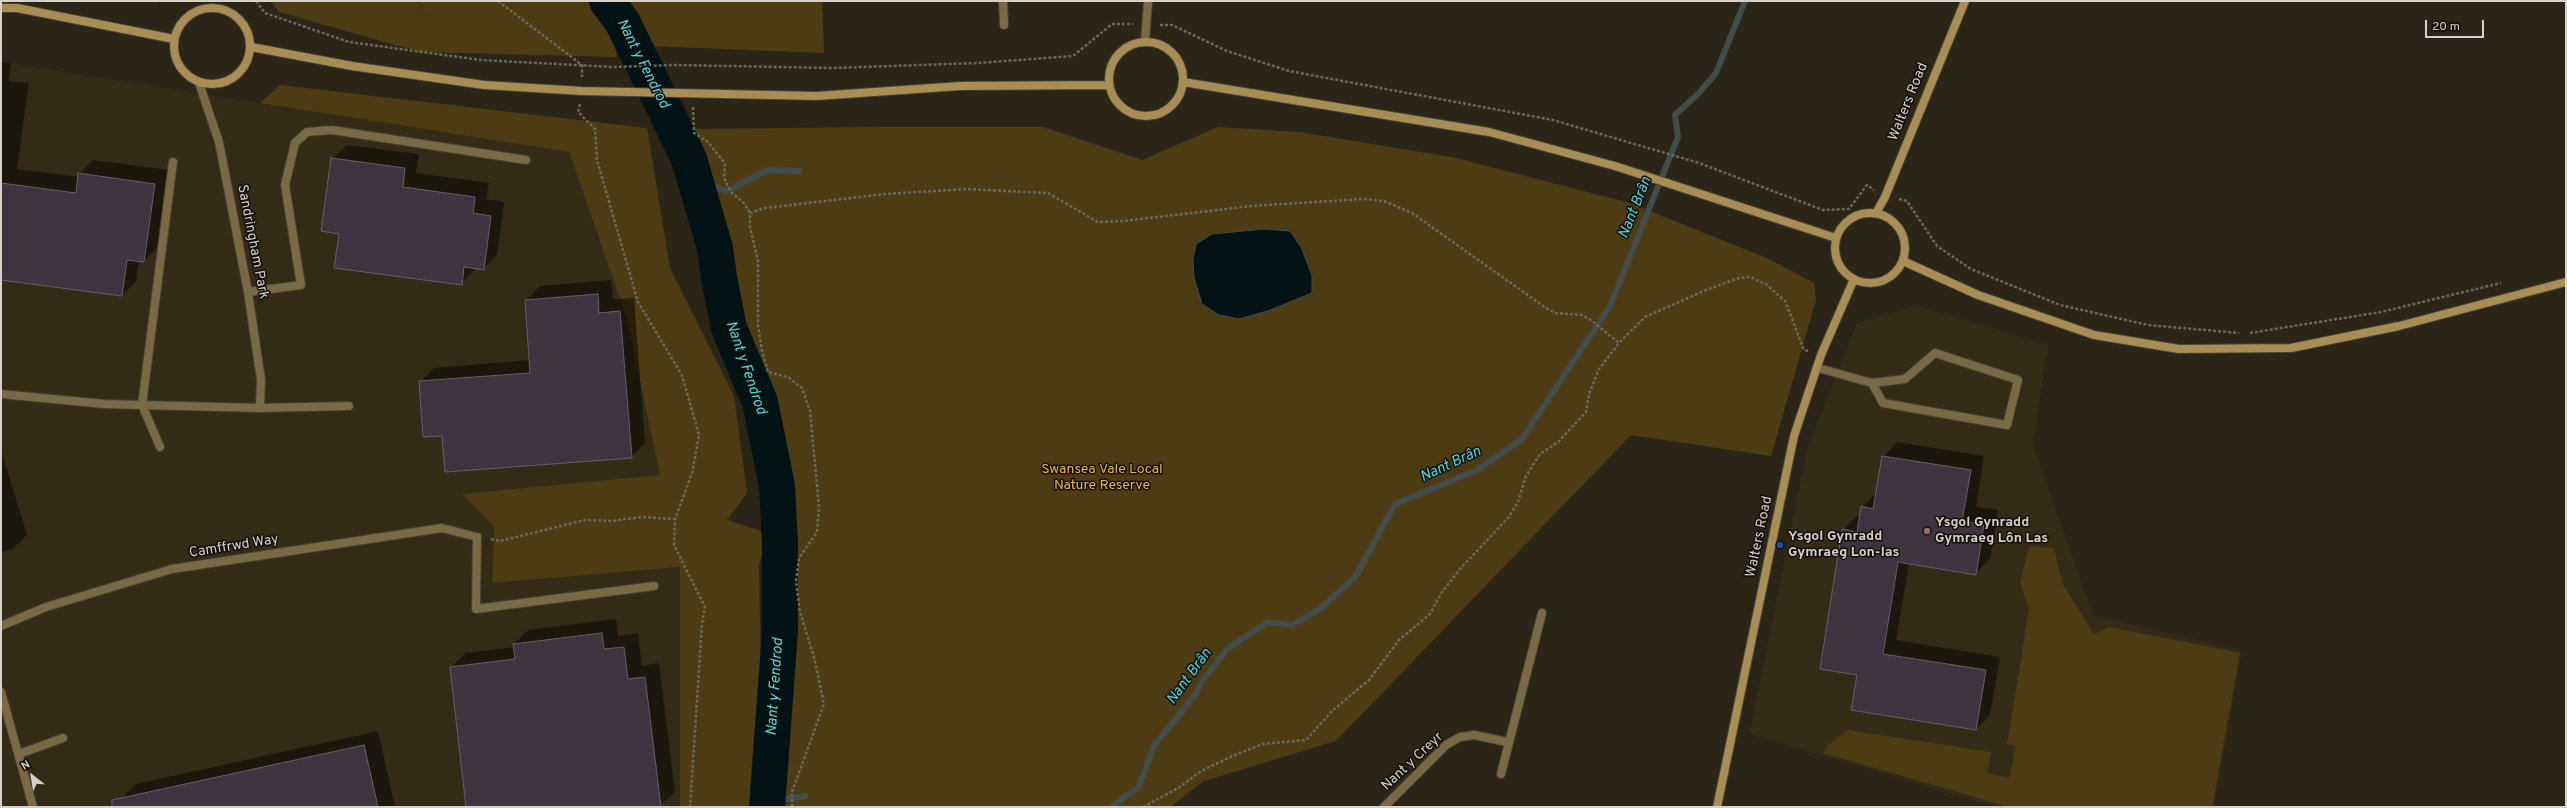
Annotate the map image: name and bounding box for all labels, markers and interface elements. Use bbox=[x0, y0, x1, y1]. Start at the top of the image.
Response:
scale bar bbox=[2427, 12, 2486, 38]
water label: Nant y Fendrod bbox=[612, 16, 672, 112]
text: 20 m bbox=[2432, 19, 2460, 35]
street label: Walters Road bbox=[1886, 60, 1932, 144]
water label: Nant Brân bbox=[1615, 175, 1657, 241]
street label: Sandringham Park bbox=[233, 183, 271, 301]
water label: Nant y Fendrod bbox=[721, 319, 769, 417]
water label: Nant Brân bbox=[1418, 443, 1484, 487]
park label: Swansea Vale Local Nature Reserve bbox=[1041, 462, 1163, 494]
street label: Walters Road bbox=[1743, 495, 1777, 579]
place label: Ysgol Gynradd Gymraeg Lôn Las bbox=[1935, 515, 2048, 548]
marker: Ysgol Gynradd Gymraeg Lôn Las bbox=[1922, 526, 1932, 536]
place label: Ysgol Gynradd Gymraeg Lon-las bbox=[1788, 529, 1899, 562]
street label: Camffrwd Way bbox=[188, 532, 280, 562]
marker: Ysgol Gynradd Gymraeg Lon-las bbox=[1775, 540, 1785, 550]
water label: Nant y Fendrod bbox=[764, 638, 788, 736]
water label: Nant Brân bbox=[1164, 645, 1216, 709]
street label: Nant y Creyr bbox=[1379, 729, 1447, 795]
north arrow bbox=[12, 756, 52, 796]
text: N bbox=[19, 758, 33, 774]

